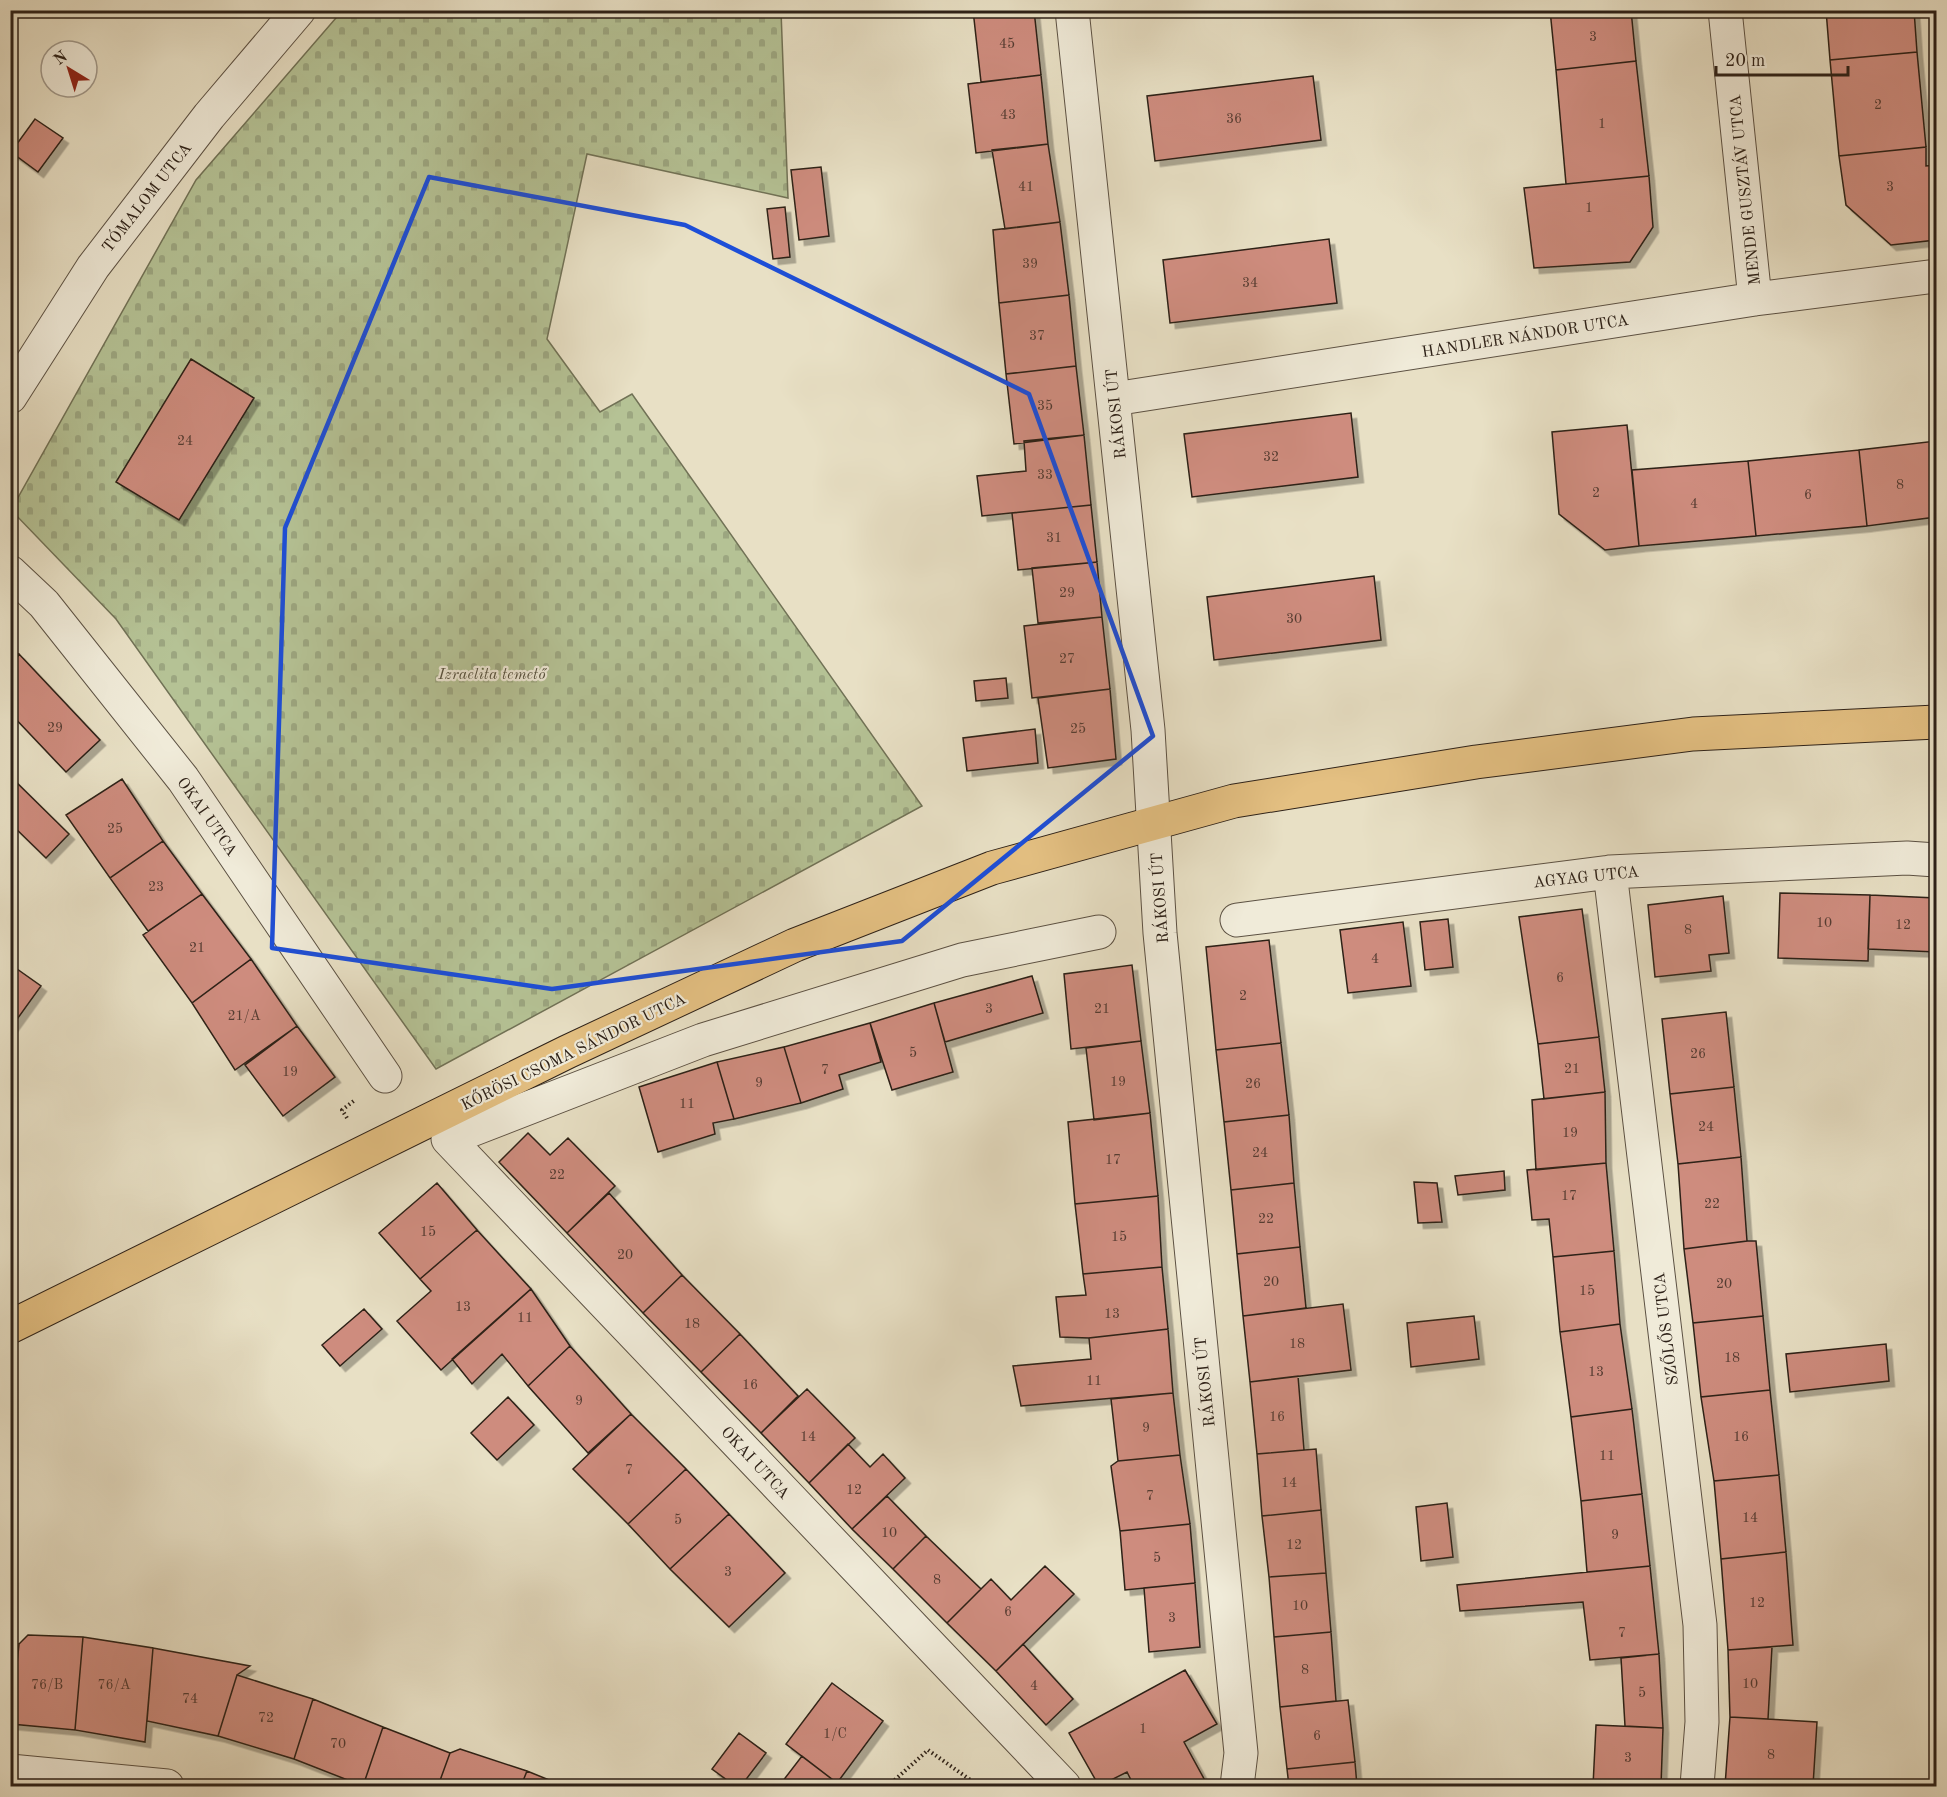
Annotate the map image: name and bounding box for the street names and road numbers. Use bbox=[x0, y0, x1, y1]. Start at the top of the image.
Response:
street label: MENDE GUSZTÁV UTCA bbox=[1724, 94, 1764, 286]
street label: TÓMALOM UTCA bbox=[96, 137, 195, 256]
street label: HANDLER NÁNDOR UTCA bbox=[1420, 309, 1630, 361]
street label: RÁKOSI ÚT bbox=[1099, 368, 1130, 460]
street label: OKAI UTCA bbox=[173, 775, 239, 860]
street label: RÁKOSI ÚT bbox=[1145, 852, 1172, 944]
street label: AGYAG UTCA bbox=[1533, 864, 1640, 892]
street label: KŐRÖSI CSOMA SÁNDOR UTCA bbox=[457, 987, 689, 1114]
street label: SZŐLŐS UTCA bbox=[1647, 1271, 1682, 1387]
street label: RÁKOSI ÚT bbox=[1188, 1336, 1219, 1428]
street label: OKAI UTCA bbox=[717, 1424, 792, 1503]

